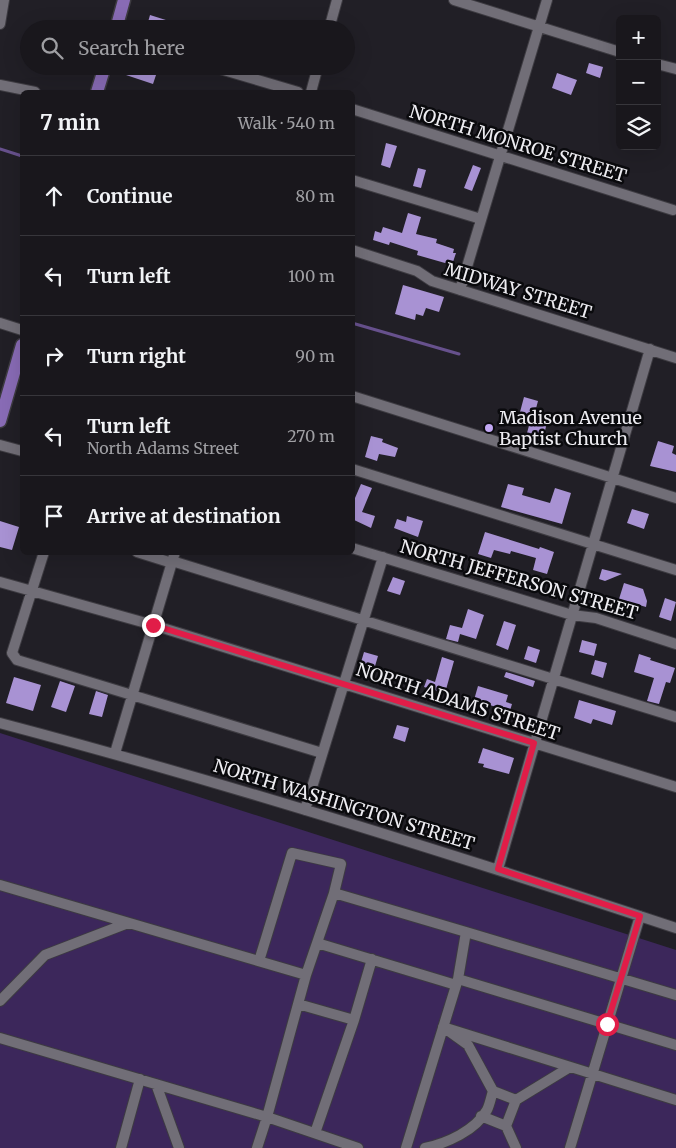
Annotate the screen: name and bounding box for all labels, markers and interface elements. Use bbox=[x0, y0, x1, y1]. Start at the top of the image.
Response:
map controls bbox=[616, 15, 661, 150]
button: + bbox=[616, 15, 661, 60]
search box bbox=[20, 20, 355, 75]
icon: search bbox=[38, 34, 66, 62]
text: Search here bbox=[78, 36, 185, 60]
button: − bbox=[616, 60, 661, 105]
street label: NORTH MONROE STREET bbox=[407, 100, 630, 188]
button: layers bbox=[616, 105, 661, 150]
text: 7 min bbox=[40, 109, 100, 136]
text: Walk · 540 m bbox=[238, 113, 335, 133]
icon: ahead bbox=[40, 182, 68, 210]
text: Continue bbox=[87, 184, 173, 208]
text: 80 m bbox=[296, 186, 335, 206]
street label: MIDWAY STREET bbox=[442, 257, 595, 324]
icon: left bbox=[40, 262, 68, 290]
text: Turn left bbox=[87, 264, 171, 288]
text: 100 m bbox=[288, 266, 335, 286]
icon: right bbox=[40, 342, 68, 370]
text: Turn right bbox=[87, 344, 186, 368]
text: 90 m bbox=[295, 346, 335, 366]
place label: Madison Avenue Baptist Church bbox=[499, 406, 642, 450]
text: Turn left bbox=[87, 414, 171, 438]
icon: left bbox=[40, 422, 68, 450]
marker: Madison Avenue Baptist Church bbox=[483, 422, 495, 434]
text: 270 m bbox=[287, 426, 335, 446]
text: North Adams Street bbox=[87, 438, 239, 458]
icon: arrive bbox=[40, 502, 68, 530]
text: Arrive at destination bbox=[87, 504, 281, 528]
street label: NORTH JEFFERSON STREET bbox=[398, 535, 641, 625]
route end bbox=[142, 614, 165, 637]
street label: NORTH ADAMS STREET bbox=[354, 658, 563, 745]
street label: NORTH WASHINGTON STREET bbox=[211, 754, 478, 855]
route start bbox=[596, 1013, 619, 1036]

